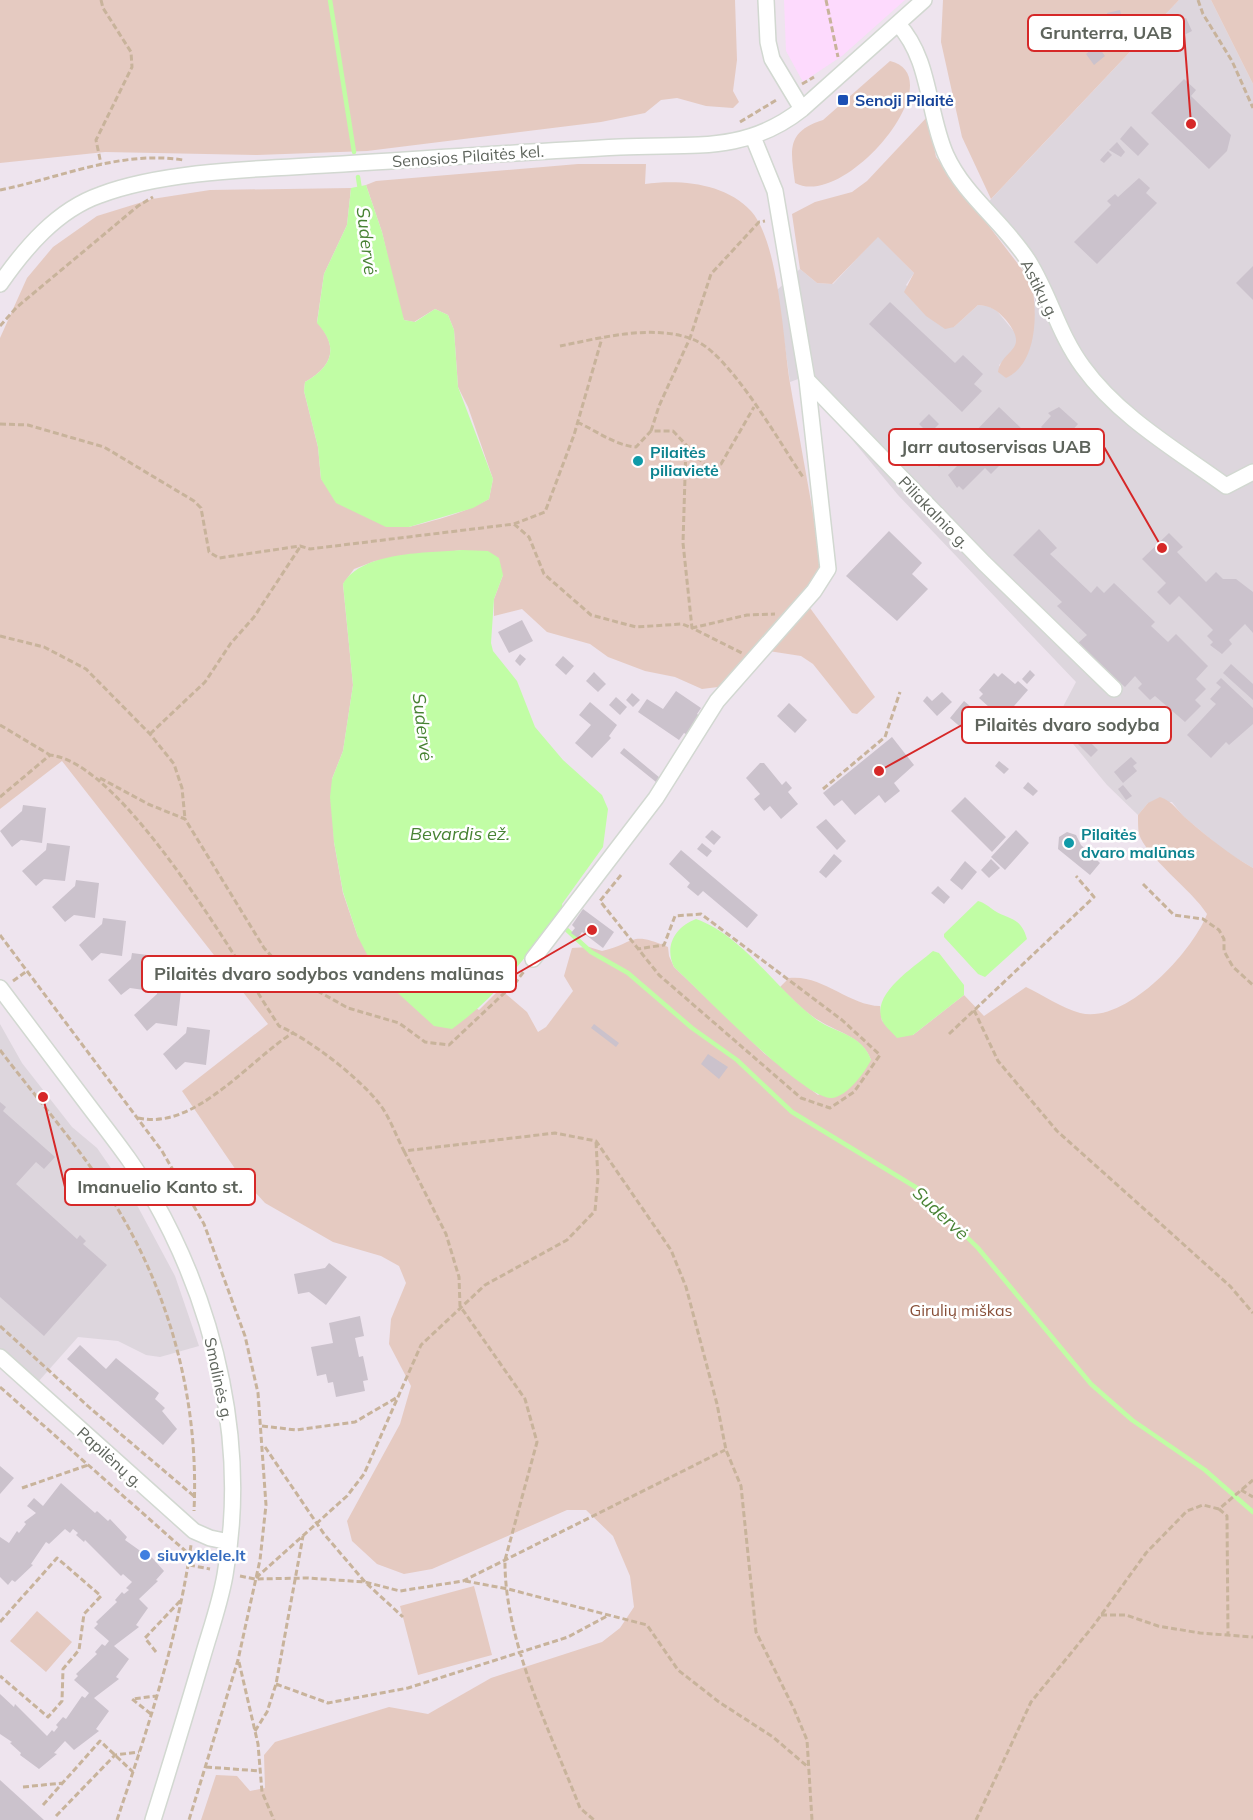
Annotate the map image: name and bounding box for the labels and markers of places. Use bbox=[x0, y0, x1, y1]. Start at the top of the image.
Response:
callout: Grunterra, UAB bbox=[1028, 15, 1184, 51]
place label: Senoji Pilaitė bbox=[855, 90, 954, 110]
marker: Senoji Pilaitė bbox=[836, 93, 850, 107]
callout: Jarr autoservisas UAB bbox=[889, 429, 1104, 465]
place label: Pilaitės piliavietė bbox=[650, 442, 719, 480]
marker: Pilaitės piliavietė bbox=[631, 454, 645, 468]
callout: Pilaitės dvaro sodyba bbox=[962, 707, 1171, 743]
place label: Pilaitės dvaro malūnas bbox=[1081, 824, 1195, 862]
marker: Pilaitės dvaro malūnas bbox=[1062, 836, 1076, 850]
callout: Pilaitės dvaro sodybos vandens malūnas bbox=[142, 956, 516, 992]
callout: Imanuelio Kanto st. bbox=[65, 1169, 255, 1205]
place label: siuvyklele.lt bbox=[157, 1545, 245, 1565]
marker: siuvyklele.lt bbox=[138, 1548, 152, 1562]

